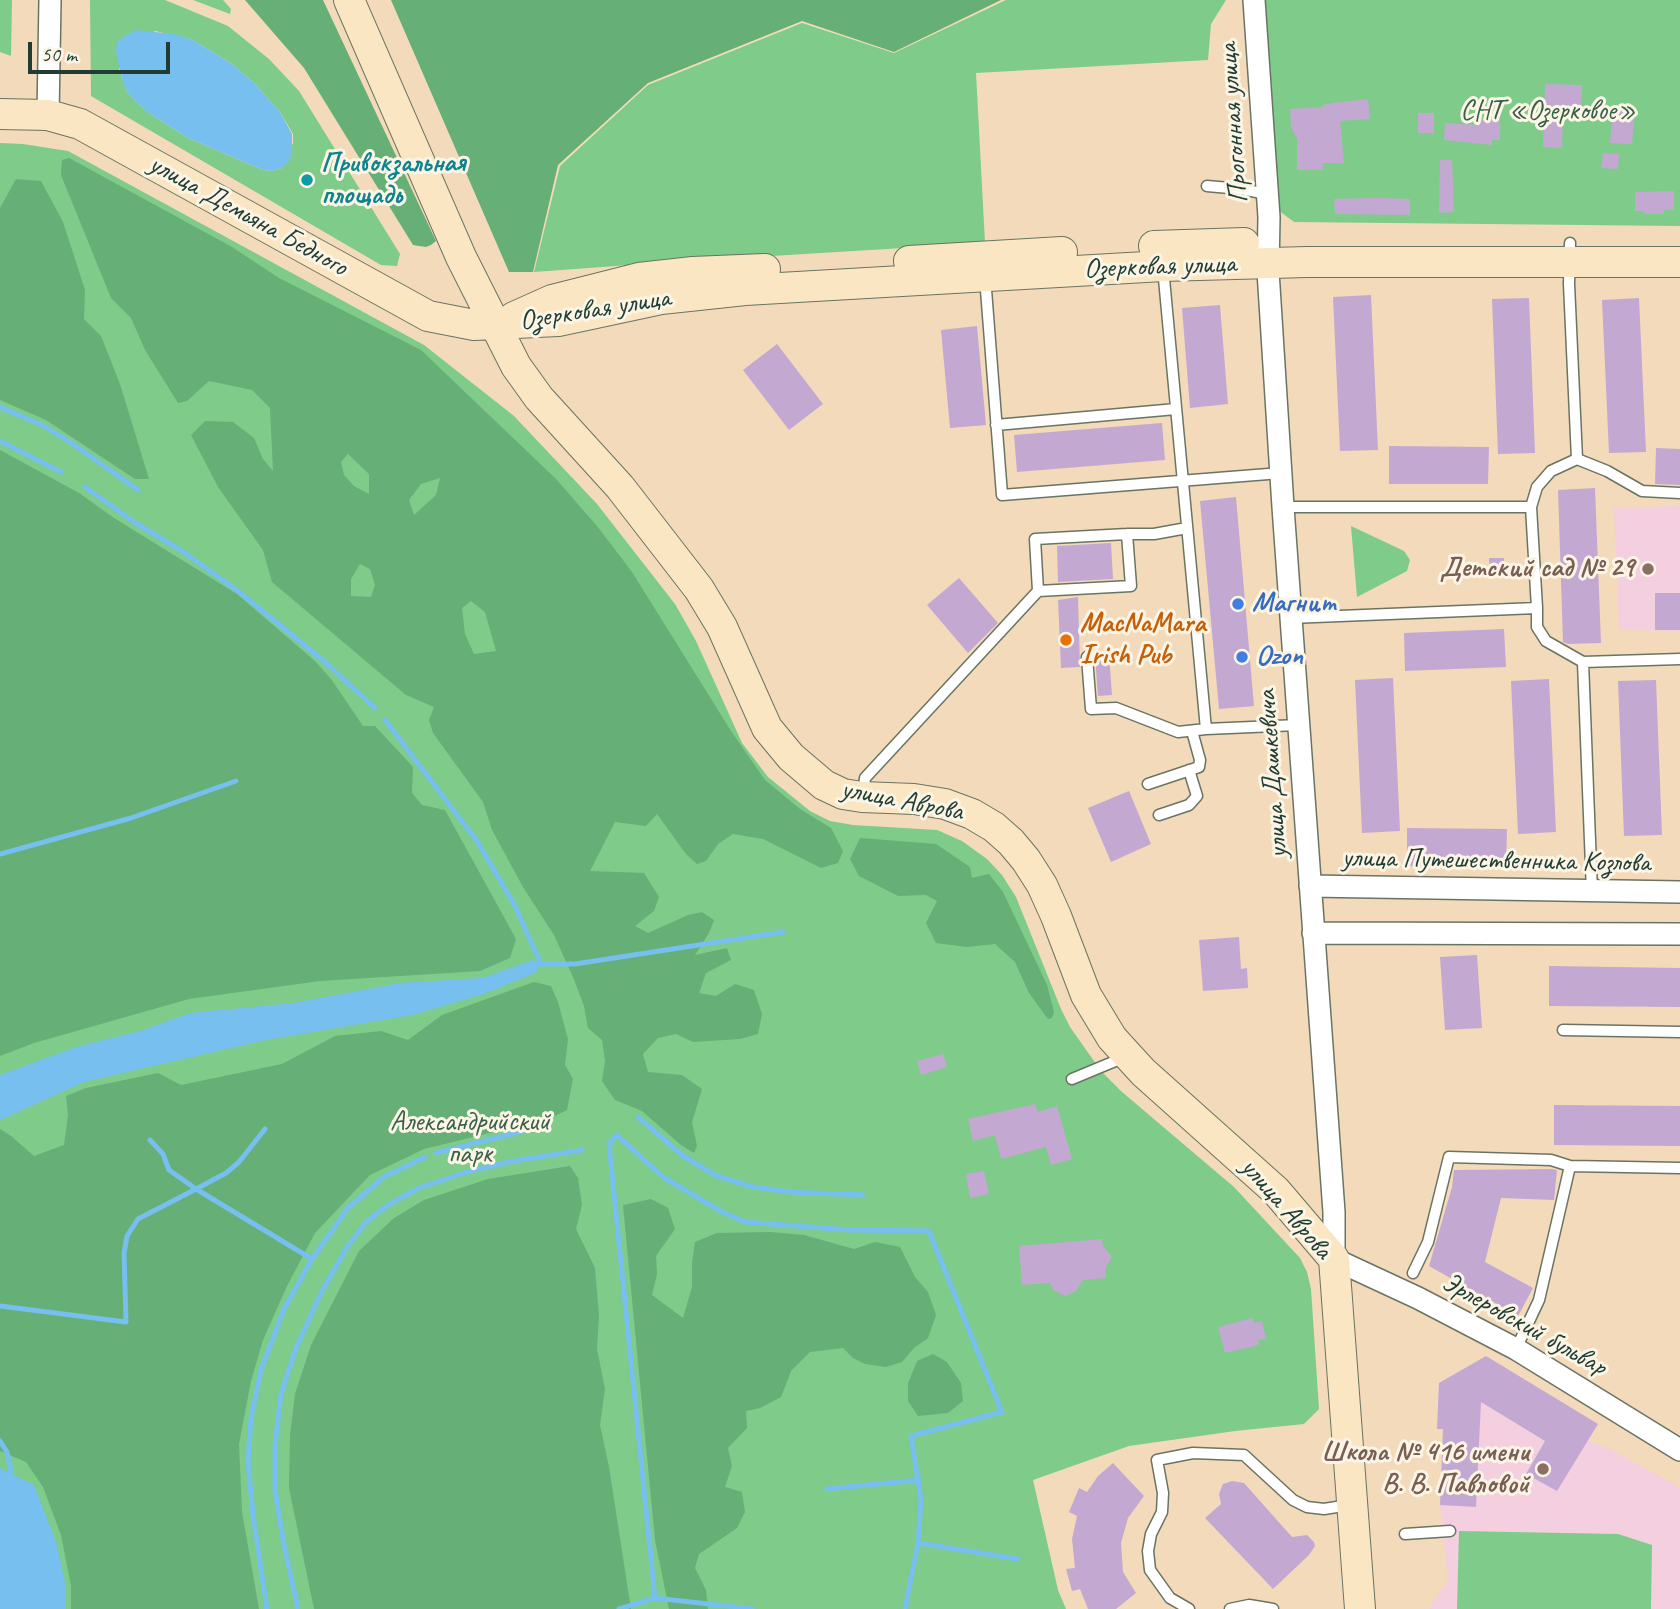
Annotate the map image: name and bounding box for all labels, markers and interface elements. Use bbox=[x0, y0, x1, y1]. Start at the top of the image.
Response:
scale bar bbox=[32, 28, 173, 72]
text: 50 m bbox=[41, 41, 77, 67]
street label: Прогонная улица bbox=[1212, 42, 1256, 204]
park label: СНТ «Озерковое» bbox=[1460, 95, 1636, 129]
place label: Привокзальная площадь bbox=[321, 147, 465, 213]
street label: улица Демьяна Бедного bbox=[143, 148, 353, 284]
marker: Привокзальная площадь bbox=[299, 172, 315, 188]
street label: Озерковая улица bbox=[1083, 248, 1237, 286]
street label: Озерковая улица bbox=[517, 282, 673, 338]
place label: Детский сад № 29 bbox=[1440, 552, 1634, 586]
marker: Детский сад № 29 bbox=[1640, 561, 1656, 577]
place label: Магнит bbox=[1252, 587, 1337, 621]
marker: Магнит bbox=[1230, 596, 1246, 612]
place label: MacNaMara Irish Pub bbox=[1080, 607, 1205, 673]
marker: MacNaMara Irish Pub bbox=[1058, 632, 1074, 648]
place label: Ozon bbox=[1256, 640, 1303, 674]
marker: Ozon bbox=[1234, 649, 1250, 665]
street label: улица Дашкевича bbox=[1250, 689, 1296, 859]
street label: улица Аврова bbox=[838, 773, 966, 829]
street label: улица Путешественника Козлова bbox=[1342, 842, 1650, 880]
park label: Александрийский парк bbox=[390, 1106, 550, 1172]
street label: улица Аврова bbox=[1233, 1151, 1339, 1267]
street label: Эрлеровский бульвар bbox=[1436, 1266, 1612, 1384]
place label: Школа № 416 имени В. В. Павловой bbox=[1321, 1436, 1529, 1502]
marker: Школа № 416 имени В. В. Павловой bbox=[1535, 1461, 1551, 1477]

